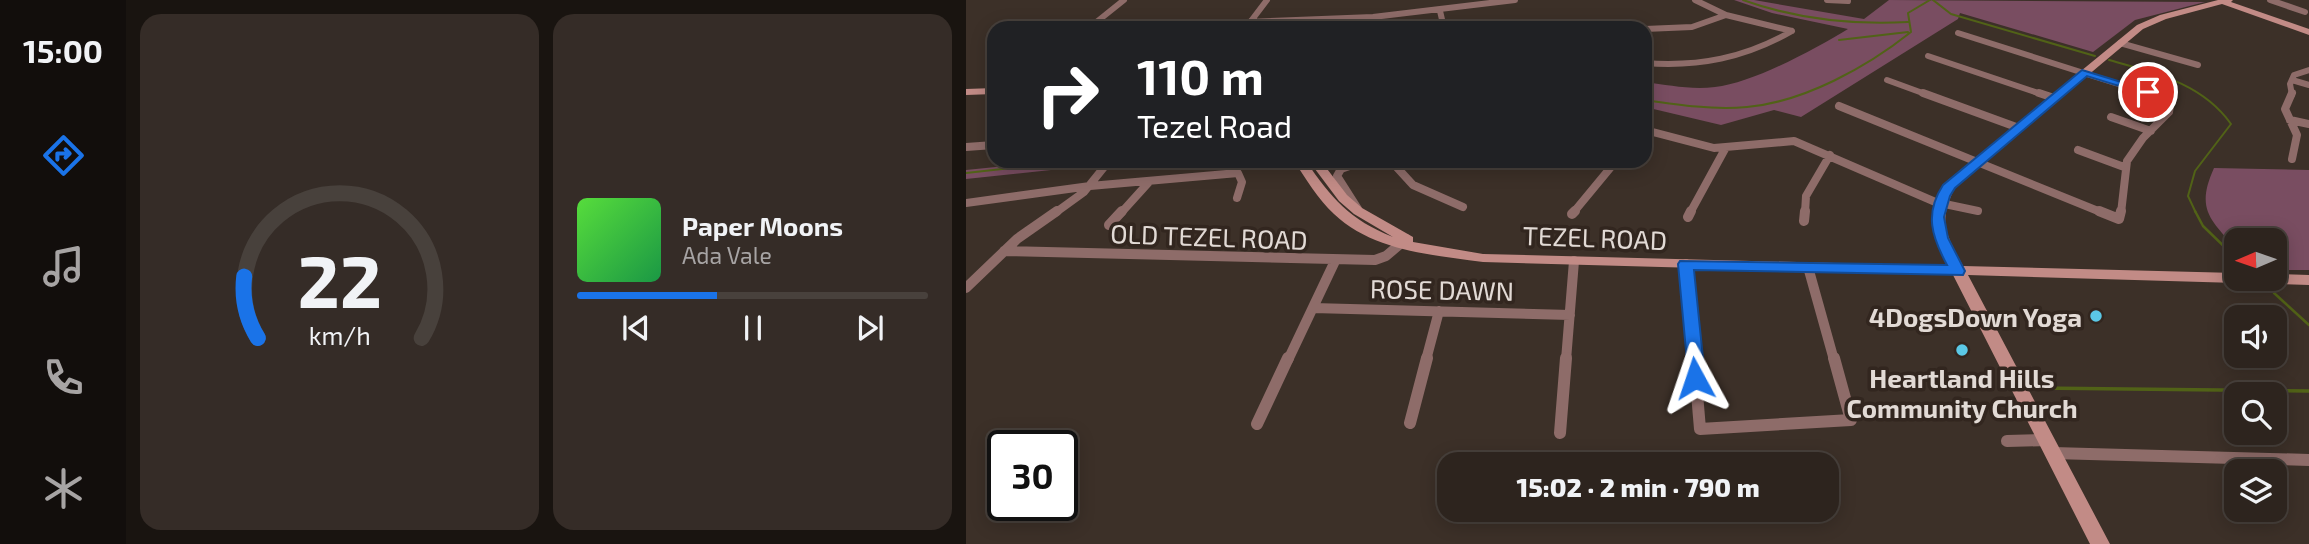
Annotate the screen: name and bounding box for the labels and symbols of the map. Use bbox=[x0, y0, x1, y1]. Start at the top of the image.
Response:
pin bbox=[2118, 62, 2178, 122]
street label: OLD TEZEL ROAD bbox=[1110, 217, 1308, 255]
street label: TEZEL ROAD bbox=[1522, 219, 1668, 255]
north arrow bbox=[2224, 228, 2287, 290]
street label: ROSE DAWN bbox=[1370, 272, 1514, 306]
place label: 4DogsDown Yoga bbox=[1869, 301, 2082, 332]
marker: 4DogsDown Yoga bbox=[2088, 308, 2104, 324]
position arrow bbox=[1658, 341, 1732, 415]
marker: Heartland Hills Community Church bbox=[1954, 342, 1970, 358]
place label: Heartland Hills Community Church bbox=[1846, 362, 2078, 424]
speed limit sign: 30 bbox=[987, 430, 1078, 521]

